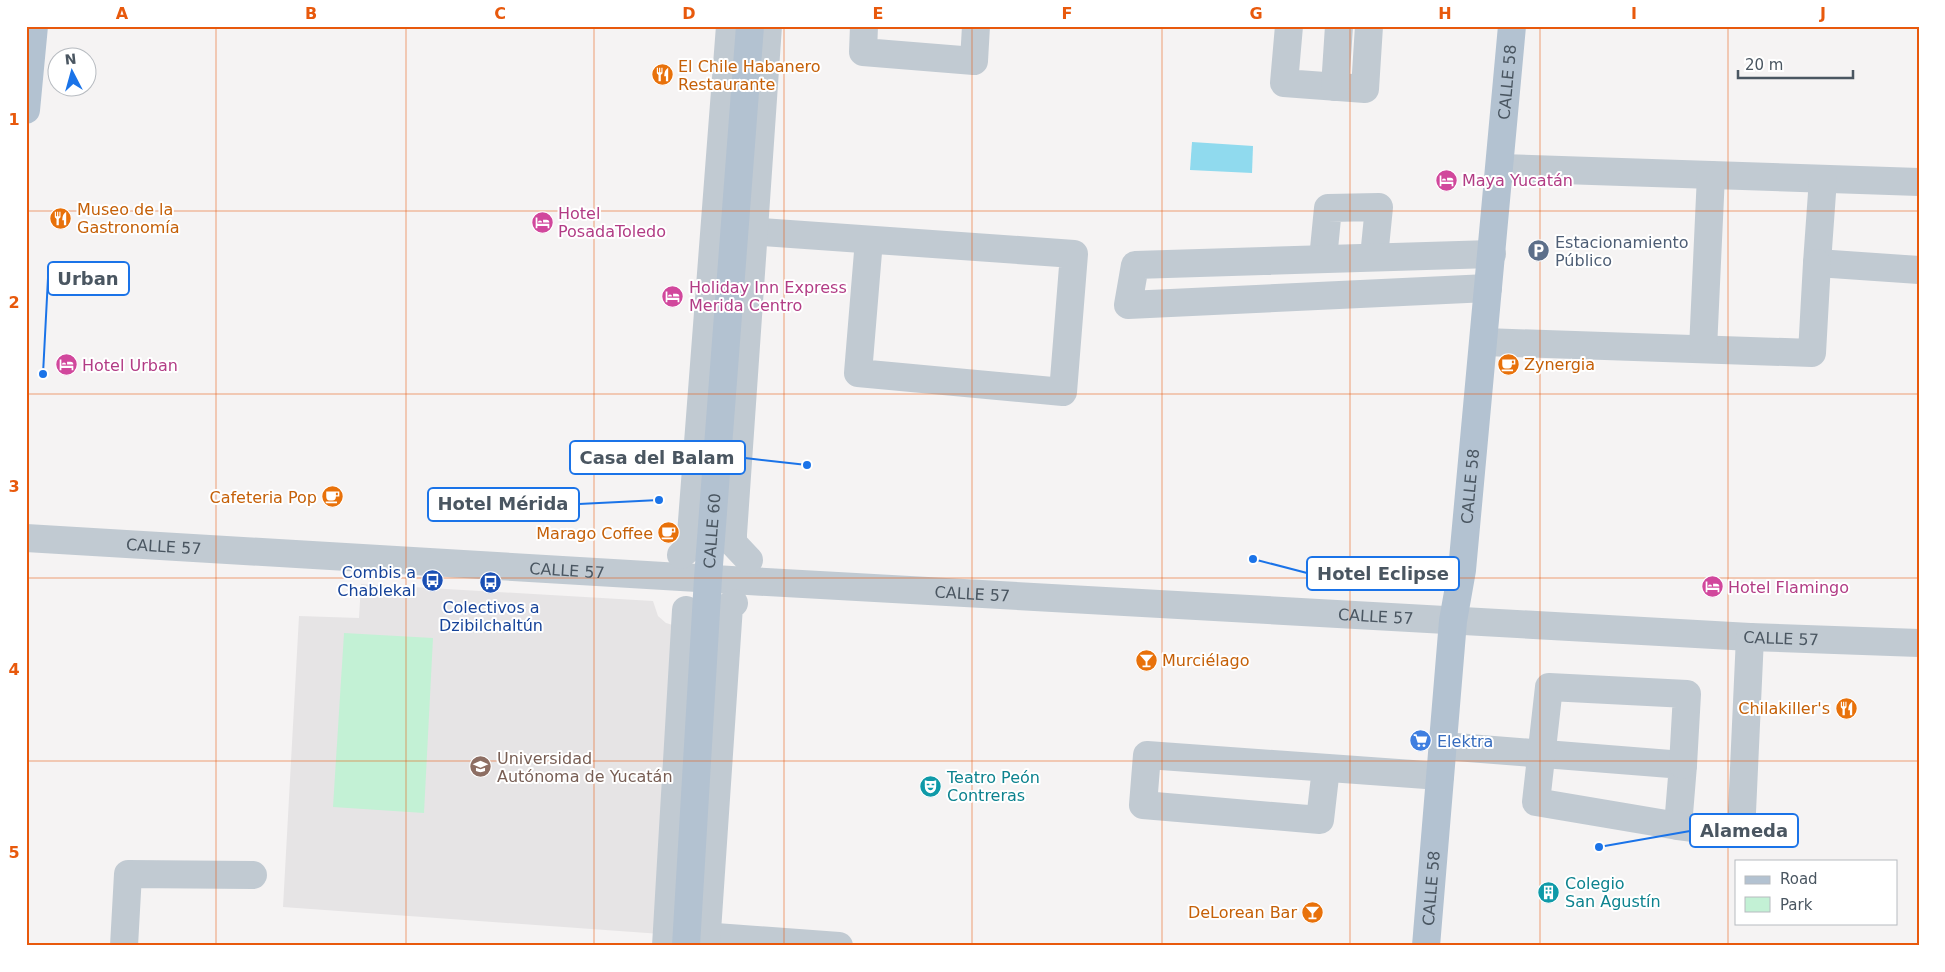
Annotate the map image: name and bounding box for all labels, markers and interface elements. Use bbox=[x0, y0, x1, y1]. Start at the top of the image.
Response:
text: A bbox=[116, 4, 129, 23]
text: B bbox=[305, 4, 317, 23]
text: C bbox=[494, 4, 506, 23]
text: D bbox=[682, 4, 696, 23]
text: E bbox=[873, 4, 883, 23]
text: F bbox=[1062, 4, 1072, 23]
text: G bbox=[1249, 4, 1263, 23]
text: H bbox=[1438, 4, 1452, 23]
text: I bbox=[1631, 4, 1637, 23]
text: J bbox=[1819, 4, 1826, 23]
street label: CALLE 58 bbox=[1494, 43, 1520, 120]
north arrow bbox=[48, 48, 98, 98]
scale bar bbox=[1738, 48, 1852, 80]
text: N bbox=[64, 51, 77, 68]
text: 20 m bbox=[1745, 56, 1783, 74]
place label: El Chile Habanero Restaurante bbox=[678, 57, 821, 94]
restaurant icon: El Chile Habanero Restaurante bbox=[650, 63, 674, 87]
text: 1 bbox=[8, 110, 20, 129]
hotel icon: Maya Yucatán bbox=[1434, 168, 1458, 192]
place label: Maya Yucatán bbox=[1462, 171, 1573, 190]
place label: Museo de la Gastronomía bbox=[77, 200, 180, 237]
place label: Hotel PosadaToledo bbox=[558, 204, 666, 241]
restaurant icon: Museo de la Gastronomía bbox=[49, 206, 73, 230]
hotel icon: Hotel PosadaToledo bbox=[530, 210, 554, 234]
place label: Estacionamiento Público bbox=[1555, 233, 1689, 270]
parking icon: Estacionamiento Público bbox=[1527, 239, 1551, 263]
callout: Urban bbox=[48, 262, 129, 295]
text: Urban bbox=[57, 268, 119, 289]
place label: Holiday Inn Express Merida Centro bbox=[689, 278, 847, 315]
hotel icon: Holiday Inn Express Merida Centro bbox=[661, 284, 685, 308]
text: 2 bbox=[8, 293, 20, 312]
cafe icon: Zynergia bbox=[1496, 352, 1520, 376]
hotel icon: Hotel Urban bbox=[54, 353, 78, 377]
place label: Zynergia bbox=[1524, 355, 1595, 374]
place label: Hotel Urban bbox=[82, 356, 178, 375]
callout: Casa del Balam bbox=[570, 441, 745, 474]
text: Casa del Balam bbox=[580, 447, 734, 468]
street label: CALLE 58 bbox=[1457, 448, 1483, 525]
text: 3 bbox=[8, 477, 20, 496]
cafe icon: Cafeteria Pop bbox=[321, 485, 345, 509]
place label: Cafeteria Pop bbox=[209, 488, 317, 507]
callout: Hotel Mérida bbox=[428, 488, 579, 521]
street label: CALLE 60 bbox=[699, 492, 724, 569]
text: Hotel Mérida bbox=[438, 493, 568, 514]
cafe icon: Marago Coffee bbox=[657, 521, 681, 545]
place label: Marago Coffee bbox=[536, 524, 653, 543]
street label: CALLE 57 bbox=[125, 534, 202, 558]
callout: Hotel Eclipse bbox=[1307, 557, 1459, 590]
street label: CALLE 57 bbox=[529, 558, 605, 582]
place label: Combis a Chablekal bbox=[337, 563, 416, 600]
text: Hotel Eclipse bbox=[1317, 563, 1449, 584]
bus stop icon: Combis a Chablekal bbox=[420, 569, 444, 593]
bus stop icon: Colectivos a Dzibilchaltún bbox=[479, 571, 503, 595]
hotel icon: Hotel Flamingo bbox=[1700, 575, 1724, 599]
place label: Hotel Flamingo bbox=[1728, 578, 1849, 597]
street label: CALLE 57 bbox=[934, 582, 1011, 605]
place label: Colectivos a Dzibilchaltún bbox=[439, 598, 543, 635]
street label: CALLE 57 bbox=[1337, 604, 1414, 628]
street label: CALLE 57 bbox=[1743, 627, 1819, 649]
bar icon: Murciélago bbox=[1134, 648, 1158, 672]
place label: Murciélago bbox=[1162, 651, 1249, 670]
text: 4 bbox=[8, 660, 20, 679]
restaurant icon: Chilakiller's bbox=[1834, 696, 1858, 720]
place label: Chilakiller's bbox=[1738, 699, 1830, 718]
supermarket icon: Elektra bbox=[1409, 729, 1433, 753]
place label: Elektra bbox=[1437, 732, 1493, 751]
place label: Universidad Autónoma de Yucatán bbox=[497, 749, 673, 786]
school or university icon: Universidad Autónoma de Yucatán bbox=[469, 755, 493, 779]
place label: Teatro Peón Contreras bbox=[946, 768, 1040, 805]
theatre icon: Teatro Peón Contreras bbox=[919, 774, 943, 798]
callout: Alameda bbox=[1690, 814, 1798, 847]
text: Alameda bbox=[1700, 820, 1788, 841]
text: 5 bbox=[8, 843, 20, 862]
street label: CALLE 58 bbox=[1418, 850, 1443, 927]
legend bbox=[1735, 860, 1898, 924]
text: Road bbox=[1780, 870, 1818, 888]
place label: Colegio San Agustín bbox=[1565, 874, 1661, 911]
building icon: Colegio San Agustín bbox=[1537, 880, 1561, 904]
text: Park bbox=[1780, 896, 1813, 914]
bar icon: DeLorean Bar bbox=[1301, 900, 1325, 924]
place label: DeLorean Bar bbox=[1188, 903, 1297, 922]

